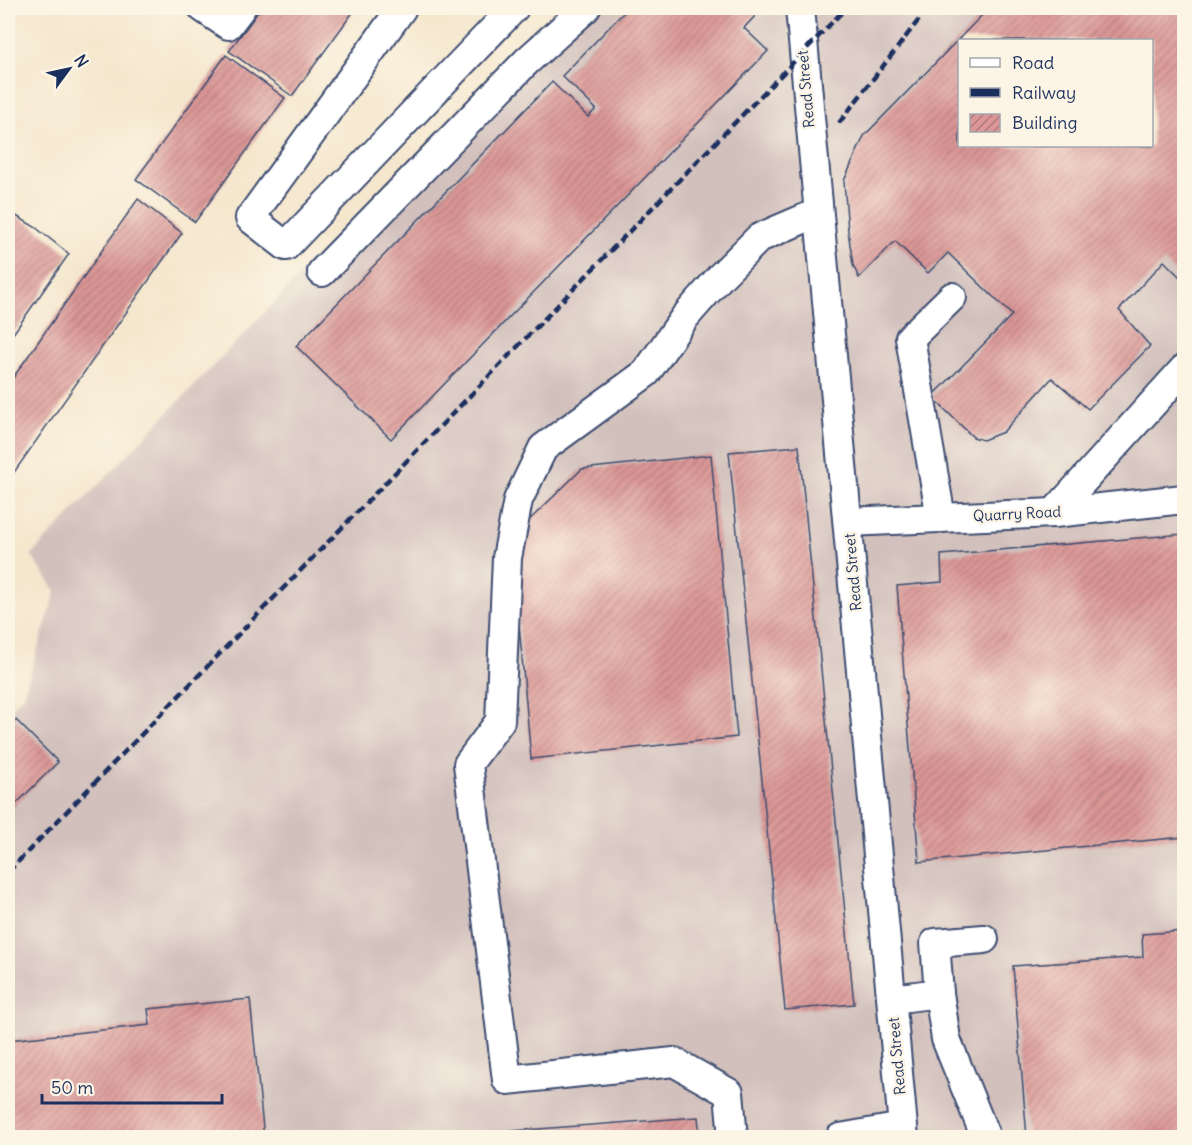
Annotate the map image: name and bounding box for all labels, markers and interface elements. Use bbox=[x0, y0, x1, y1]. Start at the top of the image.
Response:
north arrow bbox=[39, 39, 99, 99]
legend bbox=[958, 39, 1153, 147]
street label: Read Street bbox=[793, 49, 818, 129]
text: N bbox=[70, 51, 93, 71]
text: Road bbox=[1012, 51, 1055, 74]
text: Railway bbox=[1012, 81, 1076, 104]
text: Building bbox=[1012, 111, 1077, 134]
street label: Quarry Road bbox=[972, 502, 1062, 525]
street label: Read Street bbox=[840, 532, 865, 612]
street label: Read Street bbox=[884, 1016, 909, 1096]
scale bar bbox=[42, 1067, 222, 1105]
text: 50 m bbox=[51, 1076, 93, 1099]

